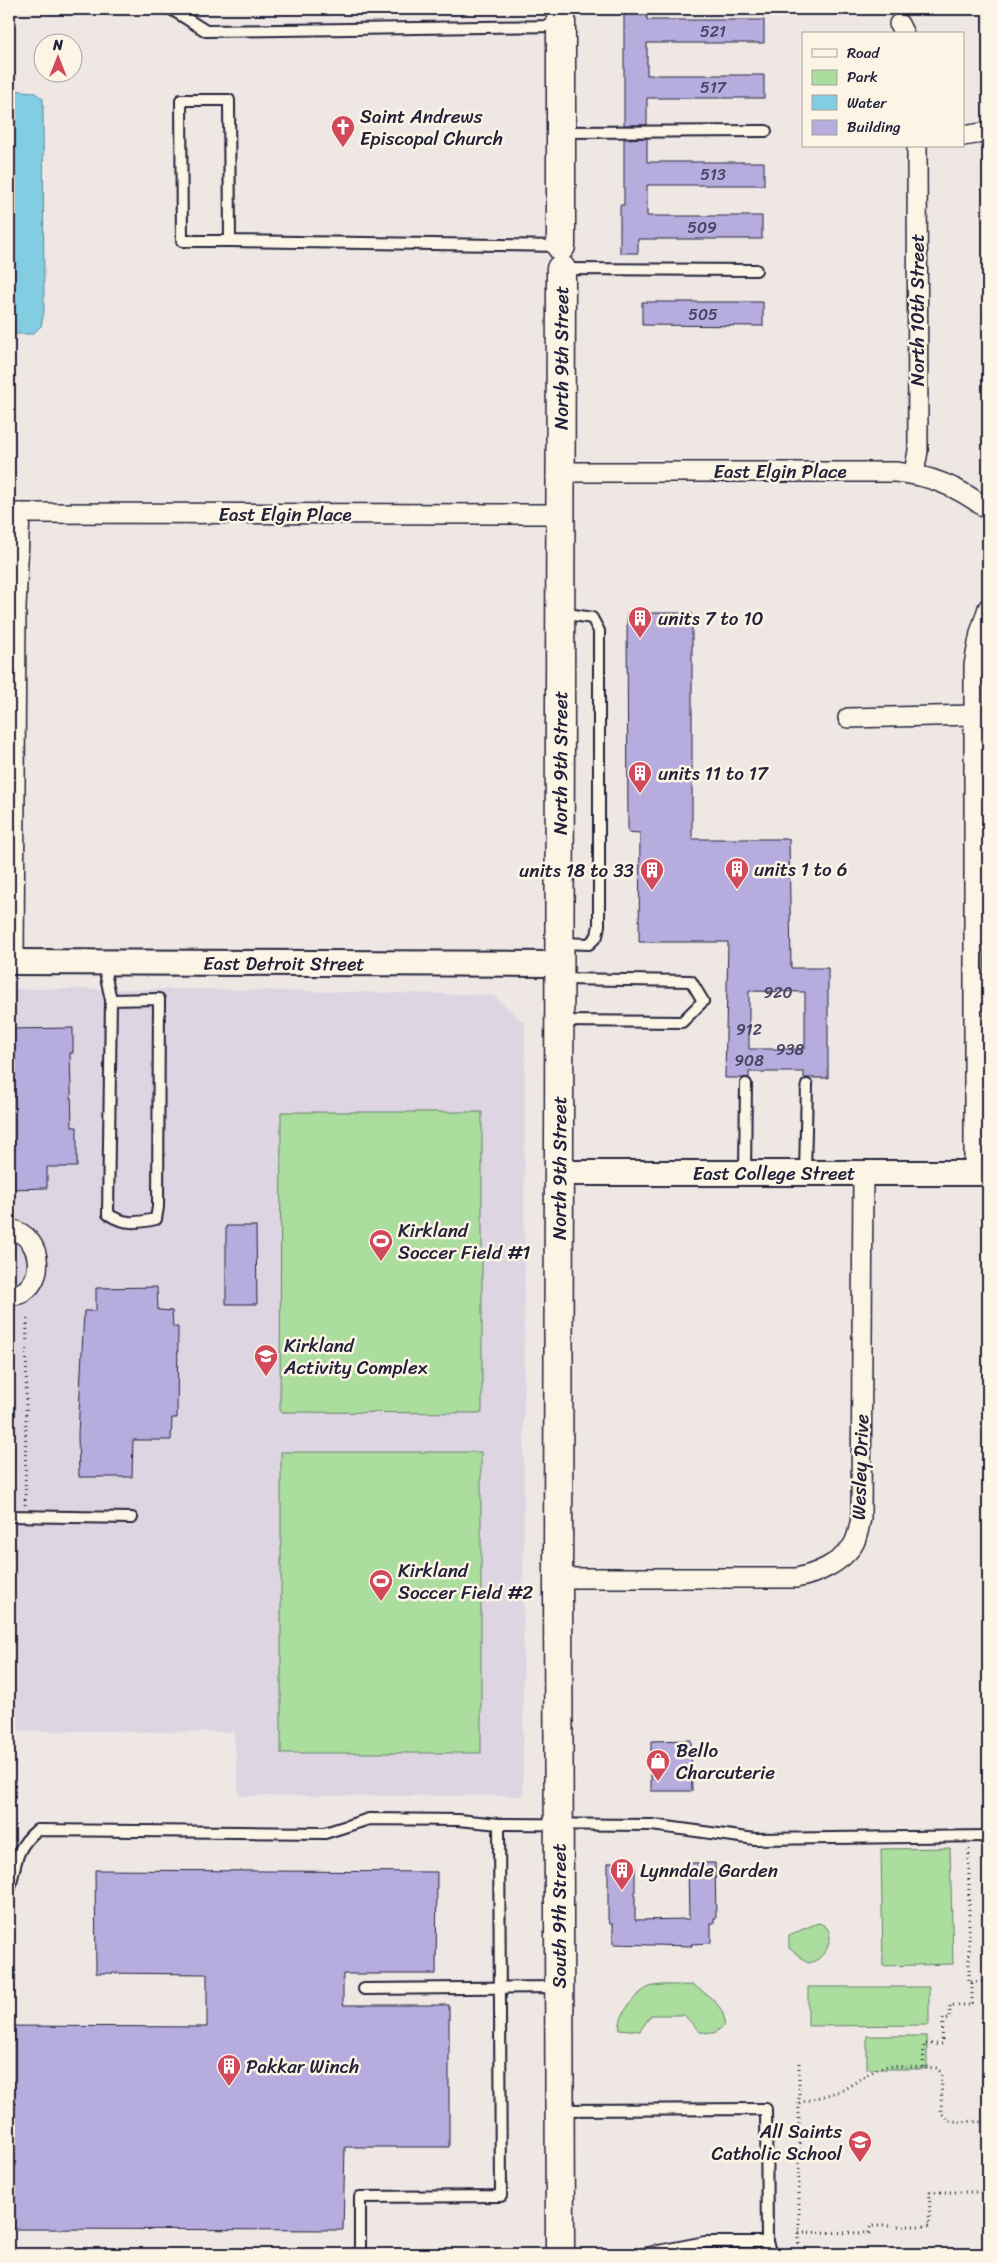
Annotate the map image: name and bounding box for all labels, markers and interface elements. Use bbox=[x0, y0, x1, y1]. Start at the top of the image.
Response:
house number: 521 bbox=[700, 17, 726, 46]
north arrow bbox=[32, 32, 82, 82]
legend bbox=[802, 32, 964, 148]
text: N bbox=[52, 33, 63, 58]
text: Road bbox=[847, 40, 880, 66]
text: Park bbox=[847, 64, 878, 90]
house number: 517 bbox=[700, 73, 727, 102]
text: Water bbox=[847, 90, 887, 116]
place label: Saint Andrews Episcopal Church bbox=[360, 100, 503, 155]
church icon: Saint Andrews Episcopal Church bbox=[330, 114, 356, 148]
text: Building bbox=[847, 114, 901, 140]
house number: 513 bbox=[700, 160, 726, 189]
house number: 509 bbox=[687, 213, 717, 242]
street label: North 10th Street bbox=[901, 234, 934, 386]
street label: North 9th Street bbox=[544, 286, 577, 430]
house number: 505 bbox=[688, 300, 718, 329]
street label: East Elgin Place bbox=[713, 455, 847, 488]
street label: East Elgin Place bbox=[218, 498, 352, 531]
place label: units 7 to 10 bbox=[658, 602, 764, 635]
building icon: units 7 to 10 bbox=[627, 605, 653, 639]
street label: North 9th Street bbox=[543, 691, 577, 835]
place label: units 11 to 17 bbox=[658, 757, 769, 790]
building icon: units 11 to 17 bbox=[627, 760, 653, 794]
place label: units 1 to 6 bbox=[754, 853, 847, 886]
place label: units 18 to 33 bbox=[519, 854, 635, 887]
building icon: units 1 to 6 bbox=[724, 856, 750, 890]
building icon: units 18 to 33 bbox=[639, 857, 665, 891]
street label: East Detroit Street bbox=[203, 946, 365, 980]
house number: 920 bbox=[763, 978, 793, 1007]
house number: 912 bbox=[736, 1015, 762, 1044]
house number: 938 bbox=[776, 1035, 804, 1064]
house number: 908 bbox=[734, 1046, 764, 1075]
street label: North 9th Street bbox=[542, 1096, 576, 1240]
street label: East College Street bbox=[693, 1157, 855, 1190]
place label: Kirkland Soccer Field #1 bbox=[398, 1214, 530, 1269]
sports icon: Kirkland Soccer Field #1 bbox=[368, 1228, 394, 1262]
place label: Kirkland Activity Complex bbox=[283, 1329, 428, 1384]
school or university icon: Kirkland Activity Complex bbox=[253, 1343, 279, 1377]
street label: Wesley Drive bbox=[842, 1413, 878, 1521]
place label: Kirkland Soccer Field #2 bbox=[398, 1554, 533, 1609]
sports icon: Kirkland Soccer Field #2 bbox=[368, 1568, 394, 1602]
place label: Bello Charcuterie bbox=[676, 1734, 775, 1789]
shop icon: Bello Charcuterie bbox=[645, 1748, 671, 1782]
street label: South 9th Street bbox=[543, 1843, 576, 1989]
place label: Lynndale Garden bbox=[640, 1854, 778, 1887]
building icon: Lynndale Garden bbox=[609, 1857, 635, 1891]
place label: Pakkar Winch bbox=[246, 2050, 359, 2083]
building icon: Pakkar Winch bbox=[216, 2053, 242, 2087]
place label: All Saints Catholic School bbox=[712, 2115, 843, 2170]
school or university icon: All Saints Catholic School bbox=[847, 2129, 873, 2163]

